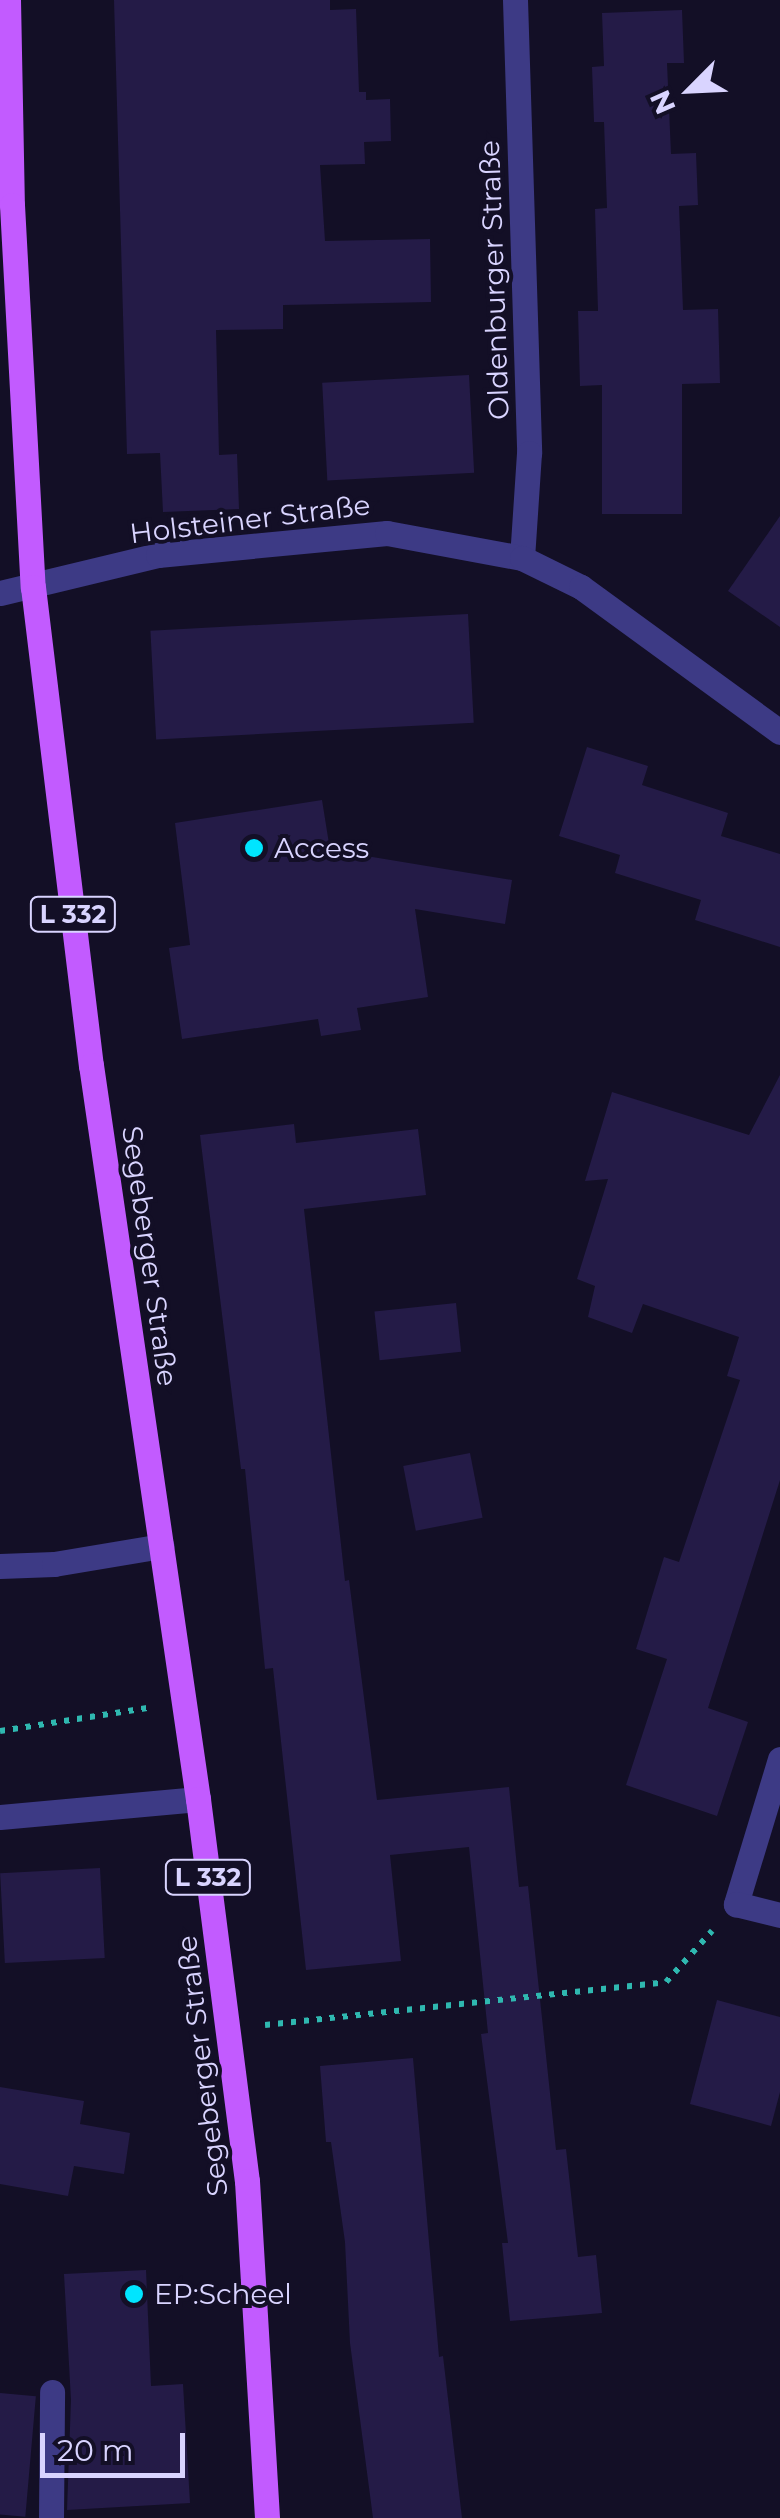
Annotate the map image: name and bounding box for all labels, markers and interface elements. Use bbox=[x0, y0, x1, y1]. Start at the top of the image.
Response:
north arrow bbox=[640, 40, 740, 140]
text: N bbox=[642, 85, 683, 119]
street label: Oldenburger Straße bbox=[472, 140, 516, 420]
street label: Holsteiner Straße bbox=[128, 488, 372, 550]
place label: Access bbox=[274, 831, 369, 865]
marker: Access bbox=[243, 837, 265, 859]
road number: L 332 bbox=[28, 894, 118, 934]
street label: Segeberger Straße bbox=[115, 1124, 185, 1388]
road number: L 332 bbox=[163, 1857, 253, 1897]
street label: Segeberger Straße bbox=[169, 1934, 235, 2198]
place label: EP:Scheel bbox=[154, 2277, 292, 2311]
marker: EP:Scheel bbox=[123, 2283, 145, 2305]
scale bar bbox=[45, 2413, 190, 2475]
text: 20 m bbox=[57, 2432, 134, 2469]

